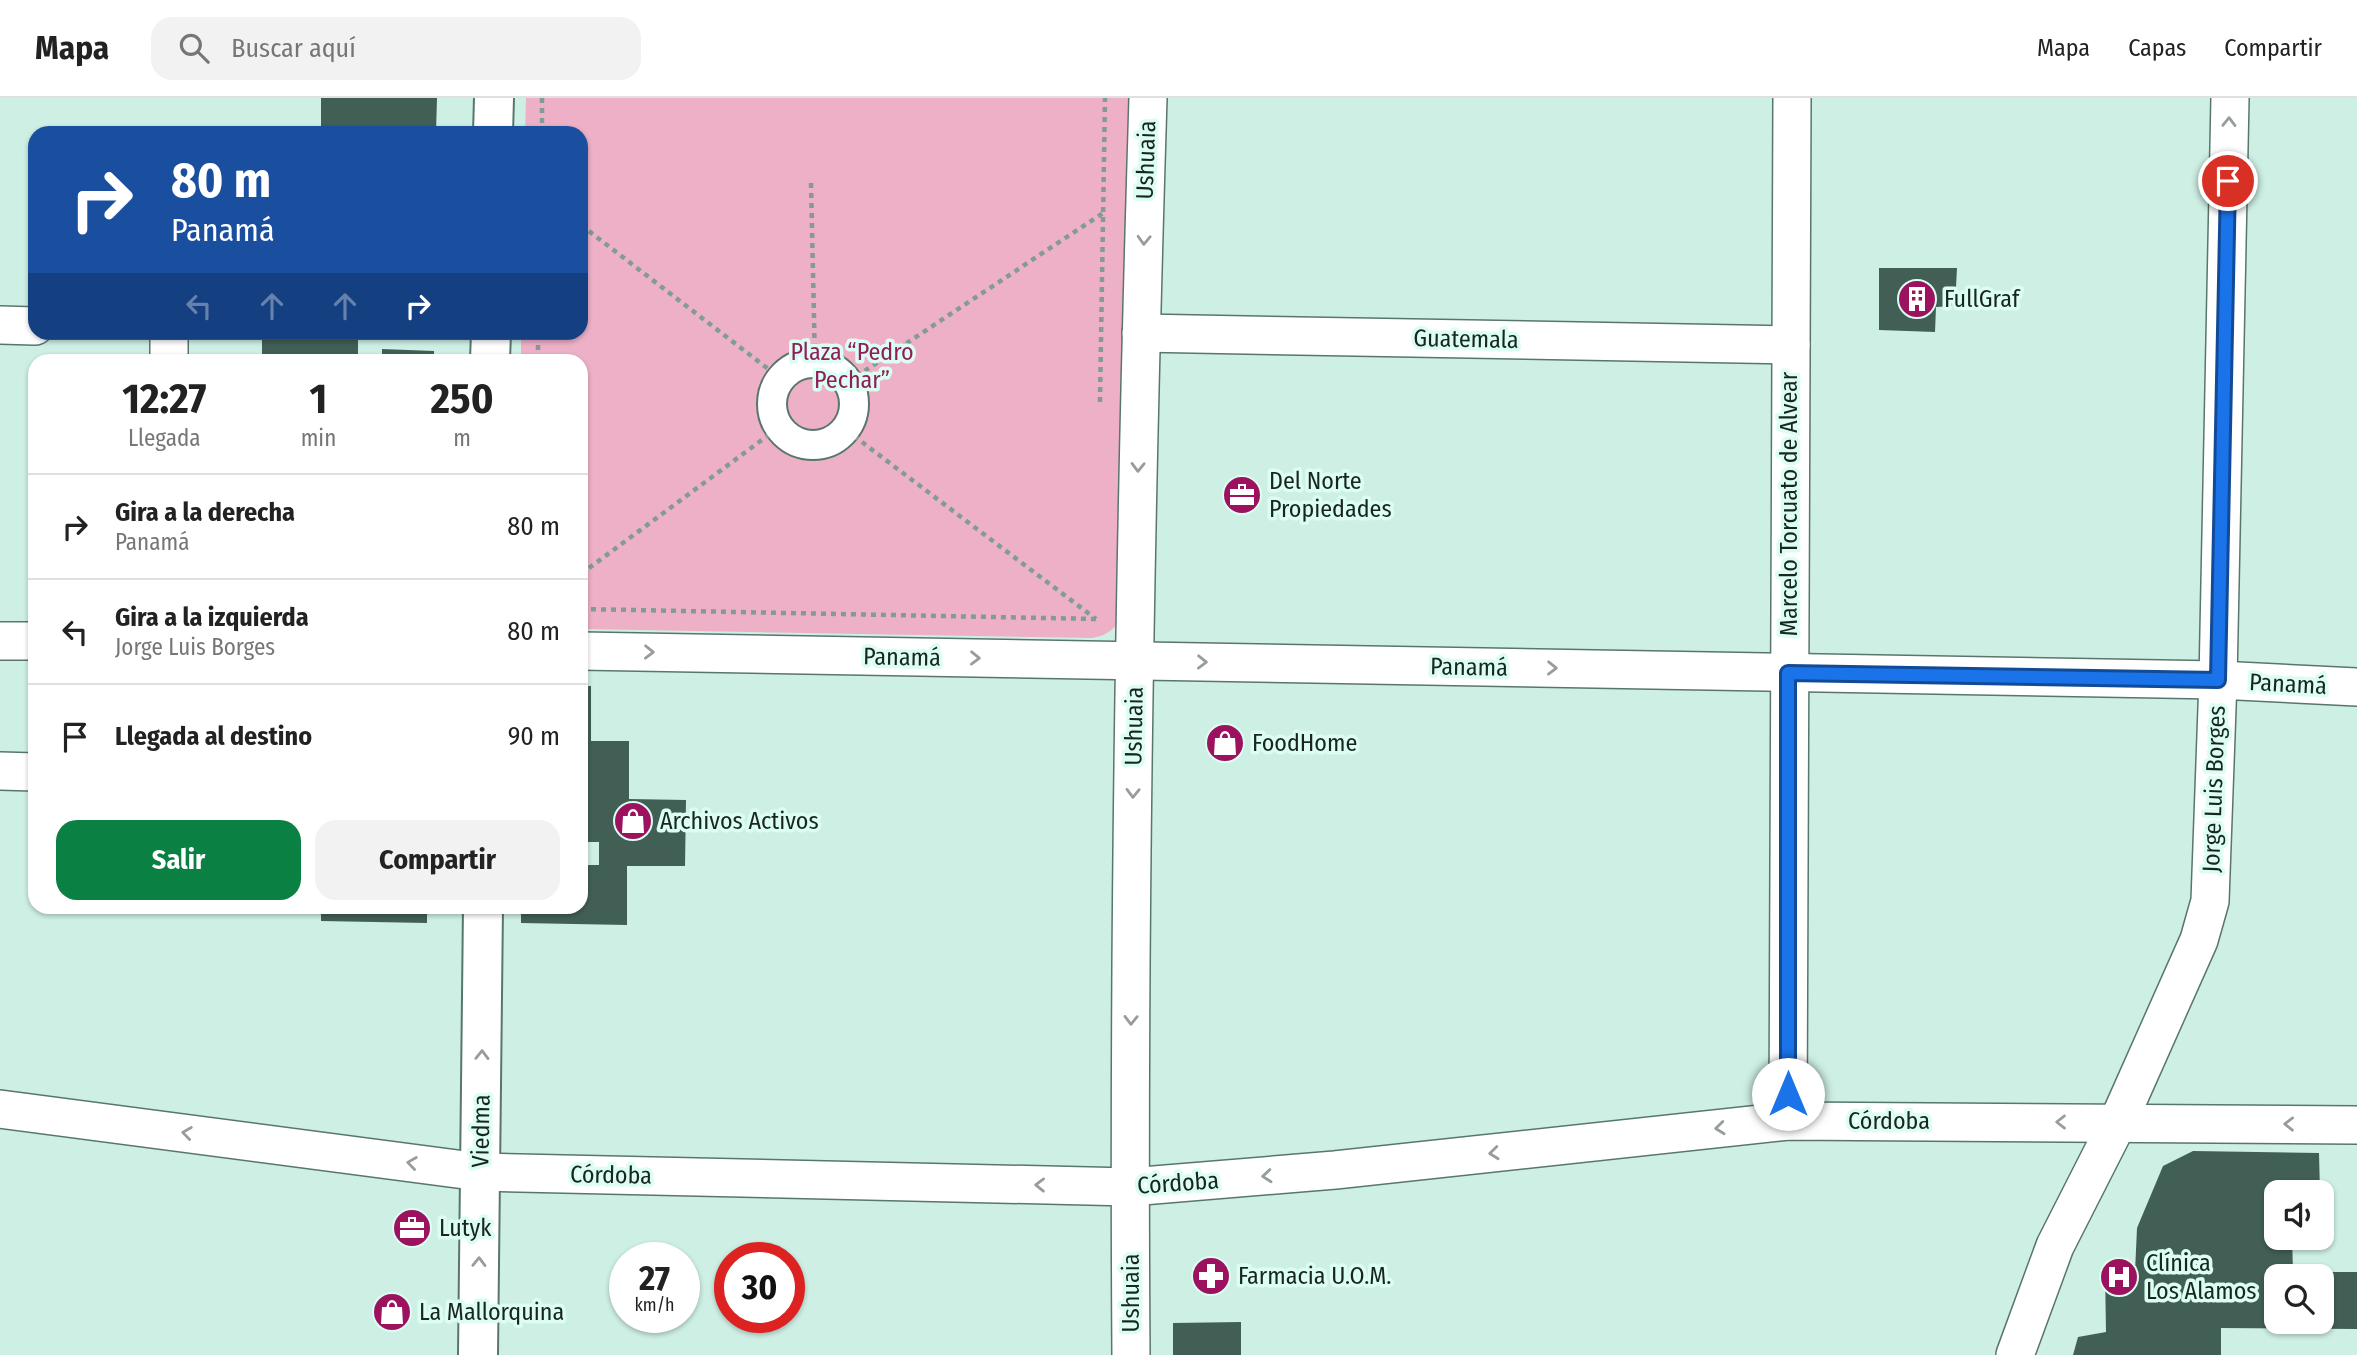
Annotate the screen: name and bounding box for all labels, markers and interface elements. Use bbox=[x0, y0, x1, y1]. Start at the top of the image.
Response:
search box bbox=[151, 17, 641, 80]
text: Mapa bbox=[35, 28, 109, 68]
icon: search bbox=[175, 29, 213, 67]
text: Buscar aquí bbox=[231, 33, 356, 64]
text: Mapa bbox=[2037, 34, 2090, 62]
text: Capas bbox=[2128, 34, 2186, 62]
text: Compartir bbox=[2224, 34, 2322, 62]
one-way arrow bbox=[2221, 116, 2237, 127]
street label: Ushuaia bbox=[1131, 120, 1161, 200]
text: 80 m bbox=[171, 151, 271, 210]
pin bbox=[2198, 151, 2258, 211]
icon: right bbox=[56, 154, 147, 245]
icon: arrive bbox=[2209, 162, 2247, 200]
text: Panamá bbox=[171, 211, 275, 249]
one-way arrow bbox=[1136, 234, 1151, 245]
building icon: FullGraf bbox=[1896, 278, 1938, 320]
place label: FullGraf bbox=[1944, 285, 2021, 313]
icon: left bbox=[180, 287, 218, 325]
icon: ahead bbox=[253, 287, 291, 325]
icon: ahead bbox=[326, 287, 364, 325]
icon: right bbox=[399, 287, 437, 325]
street label: Guatemala bbox=[1413, 324, 1519, 354]
park label: Plaza “Pedro Pechar” bbox=[790, 338, 914, 394]
street label: Marcelo Torcuato de Alvear bbox=[1775, 371, 1803, 636]
text: 12:27 bbox=[122, 374, 206, 424]
text: 1 bbox=[310, 374, 327, 424]
text: 250 bbox=[431, 374, 494, 424]
text: Llegada bbox=[128, 424, 201, 452]
text: min bbox=[301, 424, 336, 452]
text: m bbox=[453, 424, 471, 452]
one-way arrow bbox=[1130, 462, 1146, 473]
place label: Del Norte Propiedades bbox=[1269, 467, 1392, 523]
office icon: Del Norte Propiedades bbox=[1221, 474, 1263, 516]
text: Gira a la derecha bbox=[115, 497, 295, 528]
icon: right bbox=[56, 508, 94, 546]
text: 80 m bbox=[507, 511, 560, 542]
text: Panamá bbox=[115, 528, 189, 556]
text: Gira a la izquierda bbox=[115, 602, 309, 633]
icon: left bbox=[56, 613, 94, 651]
text: 80 m bbox=[507, 616, 560, 647]
text: Jorge Luis Borges bbox=[115, 633, 275, 661]
street label: Panamá bbox=[863, 642, 941, 672]
one-way arrow bbox=[644, 645, 655, 660]
one-way arrow bbox=[970, 650, 980, 666]
street label: Panamá bbox=[1430, 652, 1508, 682]
one-way arrow bbox=[1197, 654, 1208, 670]
one-way arrow bbox=[1547, 661, 1558, 676]
street label: Panamá bbox=[2248, 668, 2328, 700]
street label: Ushuaia bbox=[1119, 686, 1149, 766]
street label: Jorge Luis Borges bbox=[2197, 705, 2231, 873]
icon: arrive bbox=[56, 718, 94, 756]
text: Llegada al destino bbox=[115, 721, 312, 752]
text: 90 m bbox=[508, 721, 560, 752]
shop icon: FoodHome bbox=[1204, 722, 1246, 764]
place label: FoodHome bbox=[1252, 729, 1357, 757]
one-way arrow bbox=[1126, 787, 1141, 798]
shop icon: Archivos Activos bbox=[612, 800, 654, 842]
place label: Archivos Activos bbox=[660, 807, 819, 835]
button: Salir bbox=[56, 820, 301, 900]
button: Compartir bbox=[315, 820, 560, 900]
one-way arrow bbox=[1124, 1015, 1139, 1026]
one-way arrow bbox=[474, 1049, 489, 1060]
position arrow bbox=[1751, 1057, 1825, 1131]
street label: Viedma bbox=[466, 1094, 496, 1168]
street label: Córdoba bbox=[1848, 1107, 1930, 1135]
one-way arrow bbox=[2056, 1114, 2066, 1130]
one-way arrow bbox=[2283, 1116, 2294, 1132]
one-way arrow bbox=[1714, 1121, 1726, 1136]
one-way arrow bbox=[181, 1126, 193, 1141]
one-way arrow bbox=[1488, 1145, 1499, 1160]
one-way arrow bbox=[407, 1156, 418, 1171]
street label: Córdoba bbox=[570, 1160, 652, 1190]
street label: Córdoba bbox=[1136, 1166, 1220, 1200]
one-way arrow bbox=[1261, 1168, 1272, 1183]
one-way arrow bbox=[1034, 1177, 1045, 1192]
map controls bbox=[2264, 1180, 2334, 1334]
button: sound bbox=[2264, 1180, 2334, 1250]
office icon: Lutyk bbox=[391, 1207, 433, 1249]
place label: Lutyk bbox=[439, 1214, 492, 1242]
speed limit sign: 30 bbox=[714, 1242, 805, 1333]
place label: Clínica Los Alamos bbox=[2146, 1249, 2257, 1305]
street label: Ushuaia bbox=[1117, 1253, 1145, 1333]
pharmacy icon: Farmacia U.O.M. bbox=[1190, 1255, 1232, 1297]
hospital icon: Clínica Los Alamos bbox=[2098, 1256, 2140, 1298]
one-way arrow bbox=[471, 1257, 487, 1267]
text: 27 bbox=[639, 1257, 670, 1299]
place label: Farmacia U.O.M. bbox=[1238, 1262, 1391, 1290]
button: search bbox=[2264, 1264, 2334, 1334]
shop icon: La Mallorquina bbox=[371, 1291, 413, 1333]
text: km/h bbox=[634, 1294, 675, 1316]
place label: La Mallorquina bbox=[419, 1298, 564, 1326]

